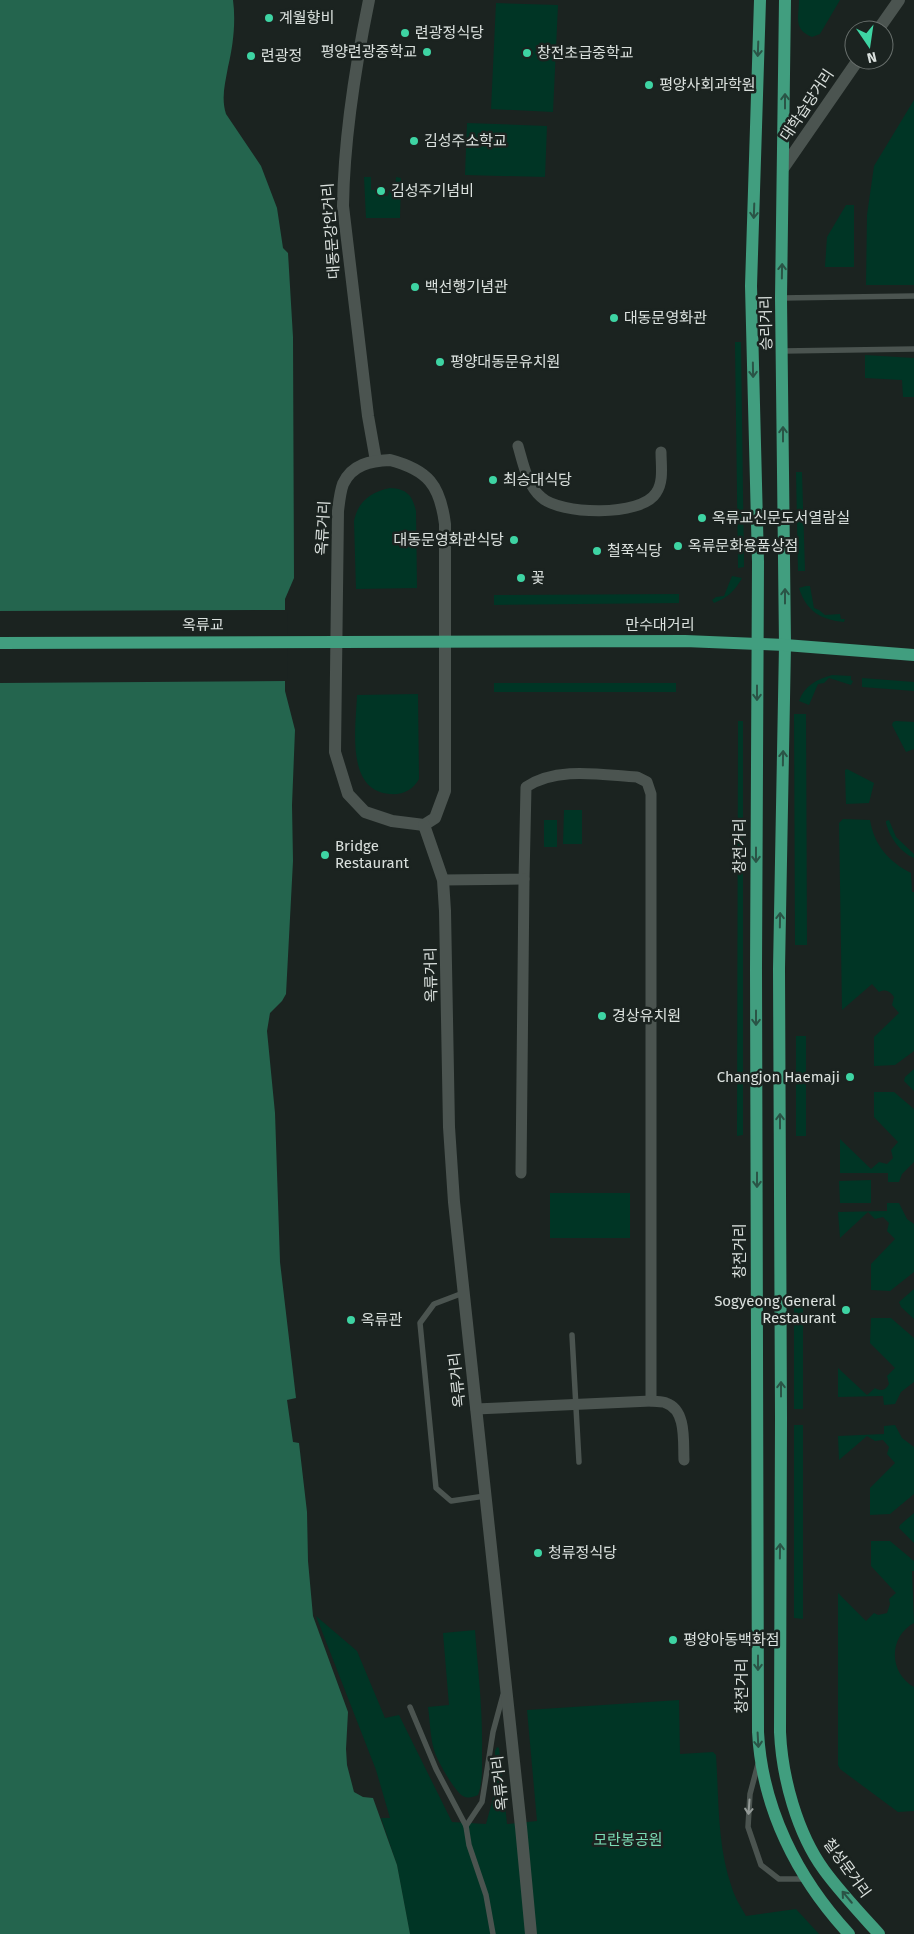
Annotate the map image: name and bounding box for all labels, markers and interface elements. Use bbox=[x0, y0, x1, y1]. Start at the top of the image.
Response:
place label: 계월향비 bbox=[279, 9, 334, 27]
marker: 계월향비 bbox=[263, 12, 275, 24]
north arrow bbox=[844, 20, 894, 70]
place label: 련광정식당 bbox=[415, 24, 484, 42]
marker: 련광정식당 bbox=[399, 27, 411, 39]
one-way arrow bbox=[754, 40, 763, 56]
place label: 평양련광중학교 bbox=[320, 43, 417, 61]
place label: 창전초급중학교 bbox=[537, 44, 634, 62]
marker: 평양련광중학교 bbox=[421, 46, 433, 58]
place label: 련광정 bbox=[261, 47, 302, 65]
marker: 창전초급중학교 bbox=[521, 47, 533, 59]
text: N bbox=[865, 48, 878, 67]
marker: 련광정 bbox=[245, 50, 257, 62]
street label: 대학습당거리 bbox=[776, 66, 838, 144]
place label: 평양사회과학원 bbox=[659, 76, 756, 94]
marker: 평양사회과학원 bbox=[643, 79, 655, 91]
one-way arrow bbox=[780, 93, 789, 109]
place label: 김성주소학교 bbox=[424, 132, 507, 150]
marker: 김성주소학교 bbox=[408, 135, 420, 147]
street label: 대동문강안거리 bbox=[319, 182, 343, 280]
place label: 김성주기념비 bbox=[391, 182, 474, 200]
marker: 김성주기념비 bbox=[375, 185, 387, 197]
one-way arrow bbox=[749, 202, 759, 219]
one-way arrow bbox=[777, 264, 787, 280]
place label: 백선행기념관 bbox=[425, 278, 508, 296]
marker: 백선행기념관 bbox=[409, 281, 421, 293]
street label: 승리거리 bbox=[757, 295, 775, 351]
place label: 대동문영화관 bbox=[624, 309, 707, 327]
marker: 대동문영화관 bbox=[608, 312, 620, 324]
place label: 평양대동문유치원 bbox=[450, 353, 560, 371]
marker: 평양대동문유치원 bbox=[434, 356, 446, 368]
one-way arrow bbox=[749, 362, 758, 378]
one-way arrow bbox=[778, 426, 788, 442]
place label: 최승대식당 bbox=[503, 471, 572, 489]
marker: 최승대식당 bbox=[487, 474, 499, 486]
street label: 옥류거리 bbox=[313, 500, 333, 556]
place label: 옥류교신문도서열람실 bbox=[712, 509, 850, 527]
marker: 옥류교신문도서열람실 bbox=[696, 512, 708, 524]
place label: 대동문영화관식당 bbox=[394, 531, 504, 549]
marker: 대동문영화관식당 bbox=[508, 534, 520, 546]
place label: 옥류문화용품상점 bbox=[688, 537, 798, 555]
marker: 옥류문화용품상점 bbox=[672, 540, 684, 552]
place label: 철쭉식당 bbox=[607, 542, 662, 560]
marker: 철쭉식당 bbox=[591, 545, 603, 557]
place label: 꽃 bbox=[531, 569, 545, 587]
marker: 꽃 bbox=[515, 572, 527, 584]
one-way arrow bbox=[780, 589, 790, 605]
street label: 옥류교 bbox=[182, 616, 224, 634]
street label: 만수대거리 bbox=[625, 616, 695, 634]
one-way arrow bbox=[752, 684, 762, 700]
one-way arrow bbox=[778, 750, 788, 766]
street label: 창전거리 bbox=[731, 818, 749, 874]
place label: Bridge Restaurant bbox=[335, 837, 409, 872]
one-way arrow bbox=[751, 846, 761, 863]
marker: Bridge Restaurant bbox=[319, 849, 331, 861]
one-way arrow bbox=[775, 913, 785, 929]
street label: 옥류거리 bbox=[422, 947, 440, 1003]
place label: 경상유치원 bbox=[612, 1007, 681, 1025]
one-way arrow bbox=[751, 1009, 761, 1025]
marker: 경상유치원 bbox=[596, 1010, 608, 1022]
place label: Changjon Haemaji bbox=[717, 1068, 840, 1086]
marker: Changjon Haemaji bbox=[844, 1071, 856, 1083]
one-way arrow bbox=[775, 1114, 785, 1130]
one-way arrow bbox=[752, 1172, 761, 1188]
street label: 창전거리 bbox=[731, 1223, 749, 1279]
place label: Sogyeong General Restaurant bbox=[714, 1292, 837, 1327]
marker: Sogyeong General Restaurant bbox=[840, 1304, 852, 1316]
place label: 옥류관 bbox=[361, 1311, 403, 1329]
marker: 옥류관 bbox=[345, 1314, 357, 1326]
street label: 옥류거리 bbox=[445, 1352, 469, 1408]
one-way arrow bbox=[776, 1381, 786, 1398]
one-way arrow bbox=[775, 1543, 785, 1560]
place label: 청류정식당 bbox=[548, 1544, 617, 1562]
marker: 청류정식당 bbox=[532, 1547, 544, 1559]
place label: 평양아동백화점 bbox=[683, 1631, 780, 1649]
marker: 평양아동백화점 bbox=[667, 1634, 679, 1646]
one-way arrow bbox=[753, 1654, 763, 1670]
street label: 창전거리 bbox=[733, 1658, 751, 1714]
one-way arrow bbox=[754, 1732, 763, 1748]
street label: 옥류거리 bbox=[488, 1755, 512, 1811]
one-way arrow bbox=[745, 1799, 754, 1815]
park label: 모란봉공원 bbox=[593, 1831, 663, 1849]
street label: 칠성문거리 bbox=[819, 1835, 875, 1901]
one-way arrow bbox=[841, 1891, 852, 1904]

